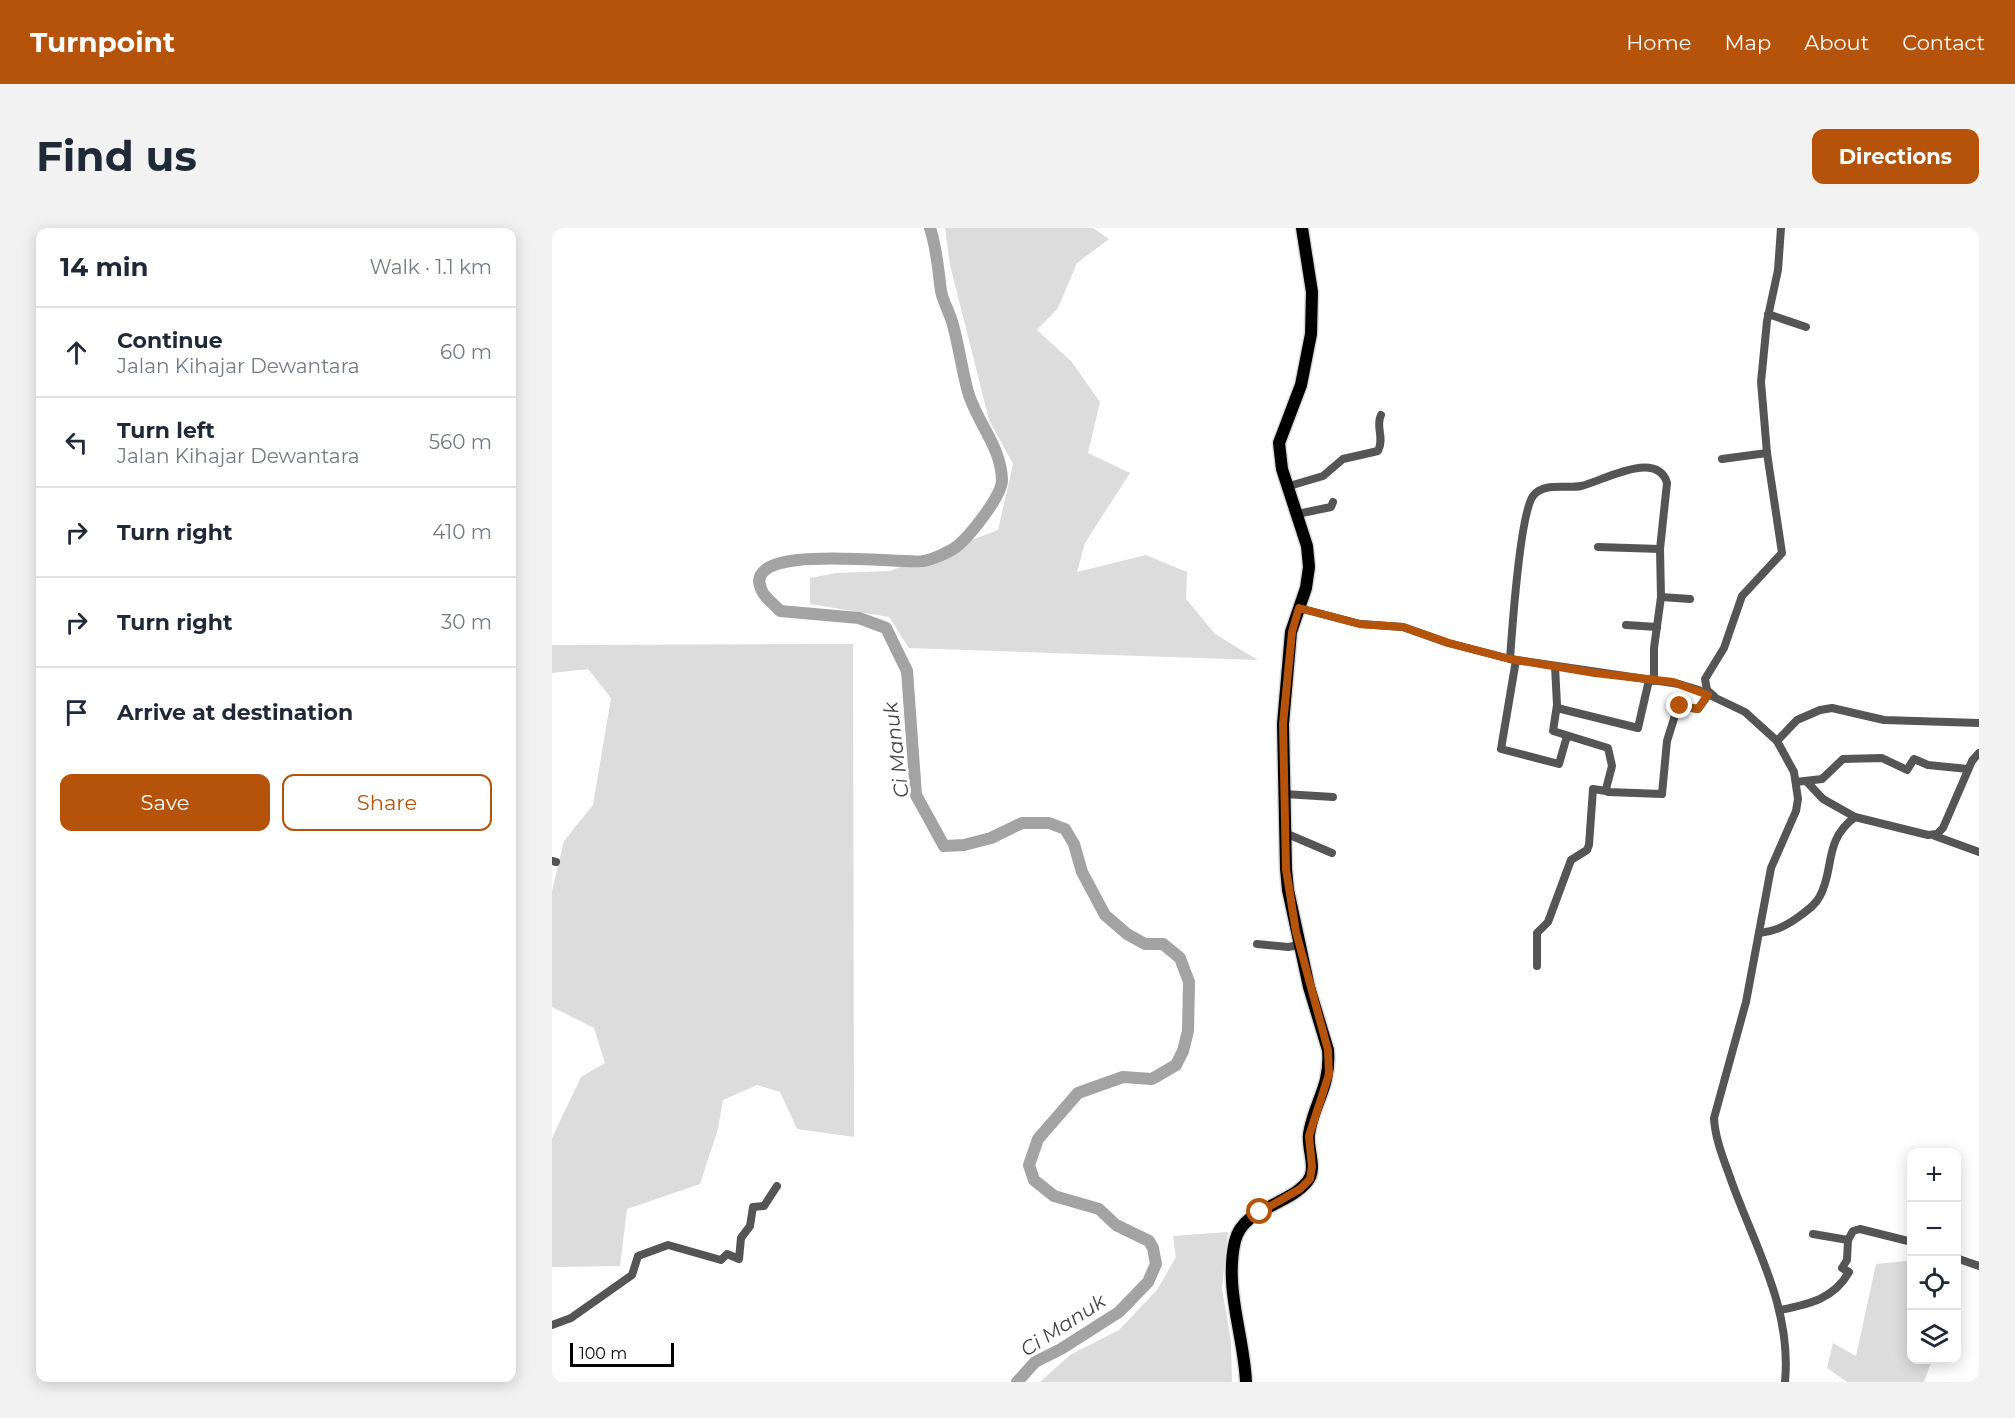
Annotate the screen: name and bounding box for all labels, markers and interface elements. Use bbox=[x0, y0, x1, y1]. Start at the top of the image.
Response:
text: Turnpoint bbox=[30, 25, 175, 59]
text: Home bbox=[1626, 30, 1691, 55]
text: Map bbox=[1724, 30, 1771, 55]
text: About bbox=[1804, 30, 1869, 55]
text: Contact bbox=[1902, 30, 1985, 55]
button: Directions bbox=[1812, 129, 1979, 184]
text: Find us bbox=[36, 130, 197, 182]
text: 14 min bbox=[60, 251, 149, 283]
text: Walk · 1.1 km bbox=[370, 255, 492, 279]
text: Continue bbox=[117, 327, 223, 354]
icon: ahead bbox=[60, 336, 93, 369]
text: 60 m bbox=[440, 340, 492, 364]
text: Jalan Kihajar Dewantara bbox=[117, 354, 360, 378]
text: Turn left bbox=[117, 417, 215, 444]
icon: left bbox=[60, 426, 93, 459]
text: 560 m bbox=[429, 430, 492, 454]
text: Jalan Kihajar Dewantara bbox=[117, 444, 360, 468]
icon: right bbox=[60, 516, 93, 549]
text: Turn right bbox=[117, 519, 232, 546]
text: 410 m bbox=[432, 520, 492, 544]
icon: right bbox=[60, 606, 93, 639]
text: Turn right bbox=[117, 609, 232, 636]
text: 30 m bbox=[441, 610, 492, 634]
route end bbox=[1666, 692, 1692, 718]
icon: arrive bbox=[60, 696, 93, 729]
text: Arrive at destination bbox=[117, 699, 353, 726]
water label: Ci Manuk bbox=[878, 700, 914, 799]
button: Save bbox=[60, 774, 270, 831]
button: Share bbox=[282, 774, 492, 831]
map controls bbox=[1907, 1148, 1961, 1364]
button: + bbox=[1907, 1148, 1961, 1202]
route start bbox=[1246, 1198, 1272, 1224]
button: − bbox=[1907, 1202, 1961, 1256]
button: locate bbox=[1907, 1256, 1961, 1310]
water label: Ci Manuk bbox=[1016, 1288, 1111, 1361]
button: layers bbox=[1907, 1310, 1961, 1364]
scale bar bbox=[570, 1340, 674, 1368]
text: 100 m bbox=[579, 1344, 627, 1363]

